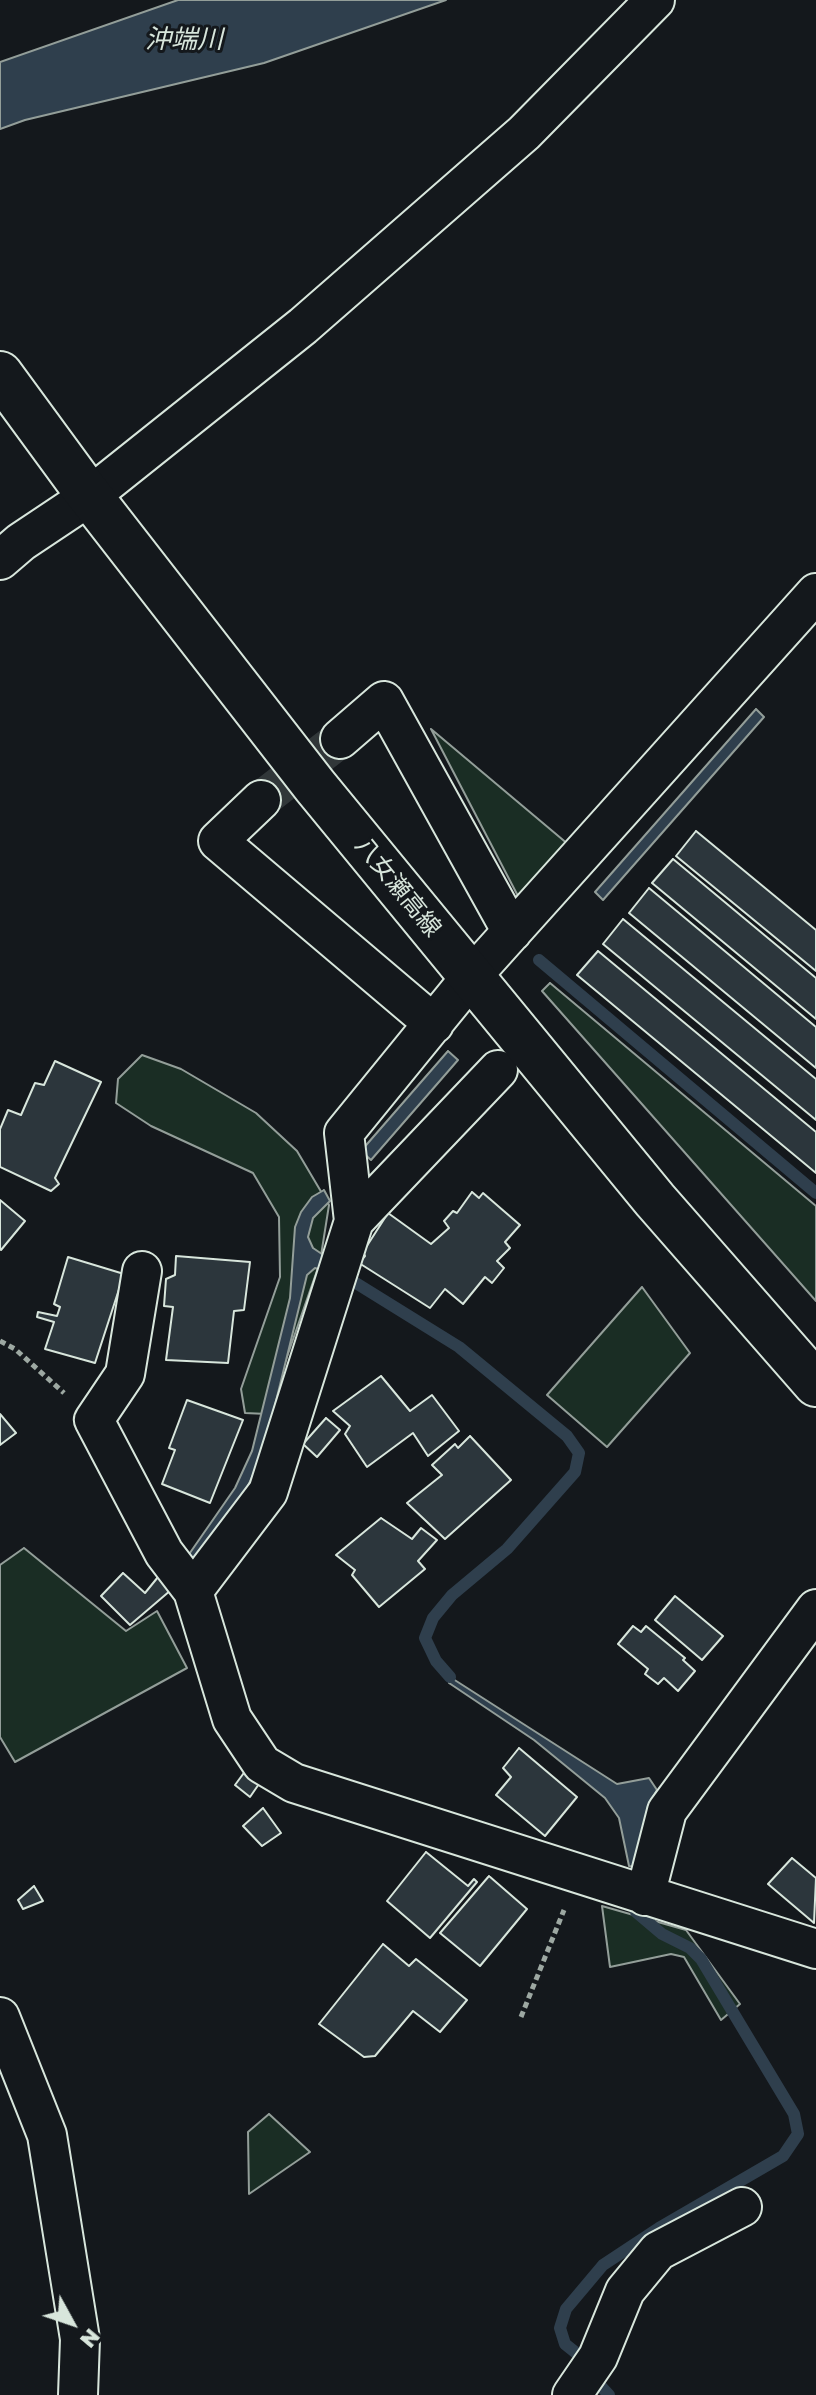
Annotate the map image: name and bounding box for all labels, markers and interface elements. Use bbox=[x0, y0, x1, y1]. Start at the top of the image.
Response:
water label: 沖端川 bbox=[145, 24, 223, 56]
street label: 八女瀬高線 bbox=[349, 831, 447, 943]
north arrow bbox=[32, 2283, 112, 2363]
text: N bbox=[75, 2324, 106, 2354]

